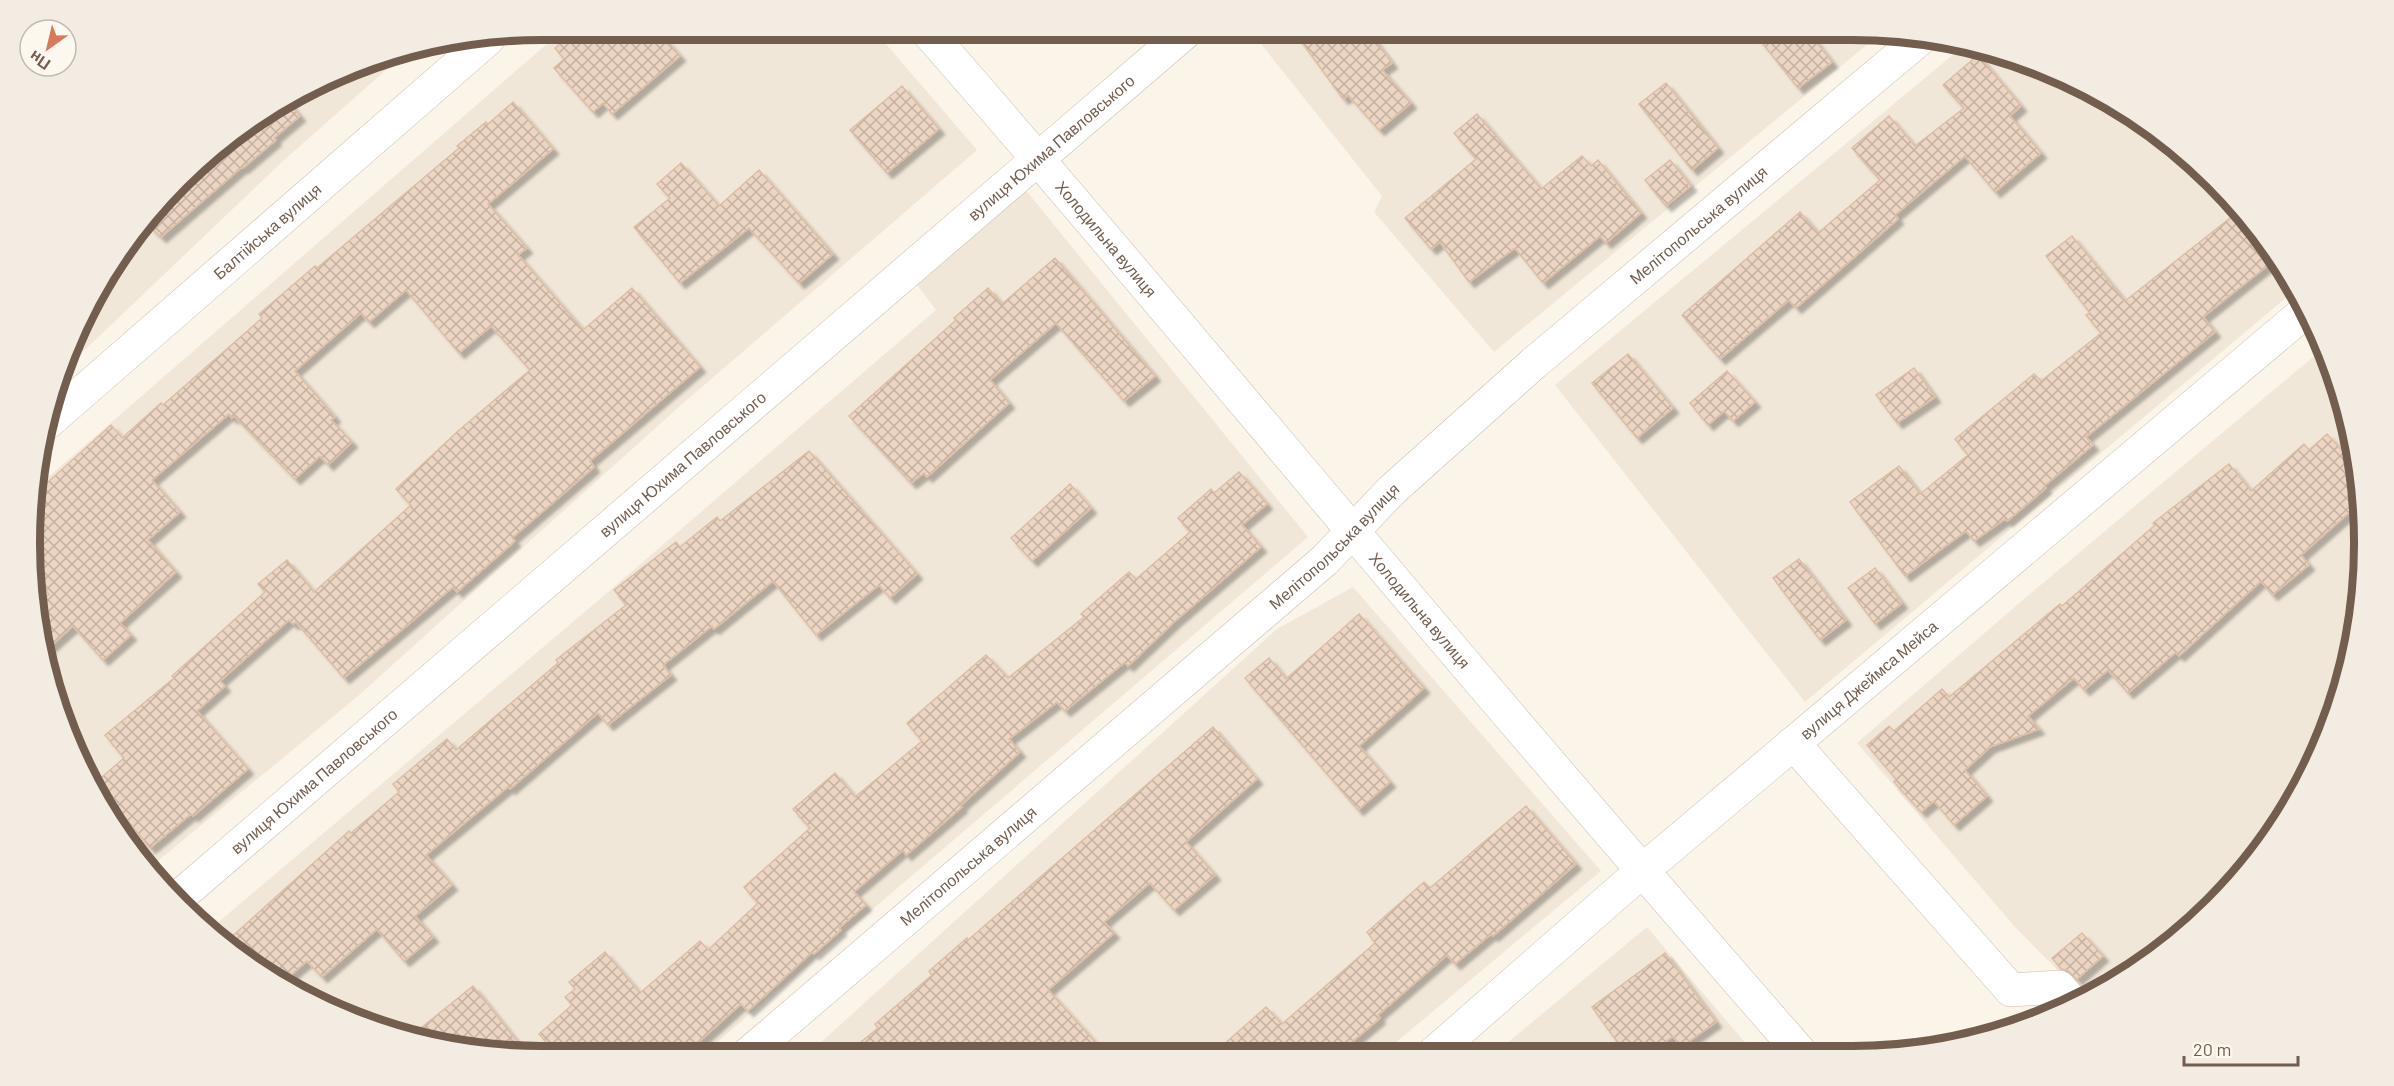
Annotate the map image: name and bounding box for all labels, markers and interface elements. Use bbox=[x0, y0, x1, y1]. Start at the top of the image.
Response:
north arrow bbox=[18, 18, 78, 78]
text: Пн bbox=[25, 47, 53, 75]
street label: вулиця Юхима Павловського bbox=[964, 70, 1138, 224]
street label: Мелітопольська вулиця bbox=[1625, 161, 1771, 288]
street label: Холодильна вулиця bbox=[1052, 177, 1161, 301]
street label: Балтійська вулиця bbox=[209, 179, 325, 283]
street label: вулиця Юхима Павловського bbox=[595, 387, 770, 541]
street label: Мелітопольська вулиця bbox=[1265, 479, 1402, 613]
street label: Холодильна вулиця bbox=[1366, 548, 1475, 672]
street label: вулиця Джеймса Мейса bbox=[1796, 616, 1941, 743]
street label: вулиця Юхима Павловського bbox=[227, 704, 401, 857]
street label: Мелітопольська вулиця bbox=[896, 802, 1040, 929]
scale bar bbox=[2184, 1029, 2298, 1067]
text: 20 m bbox=[2193, 1038, 2231, 1060]

